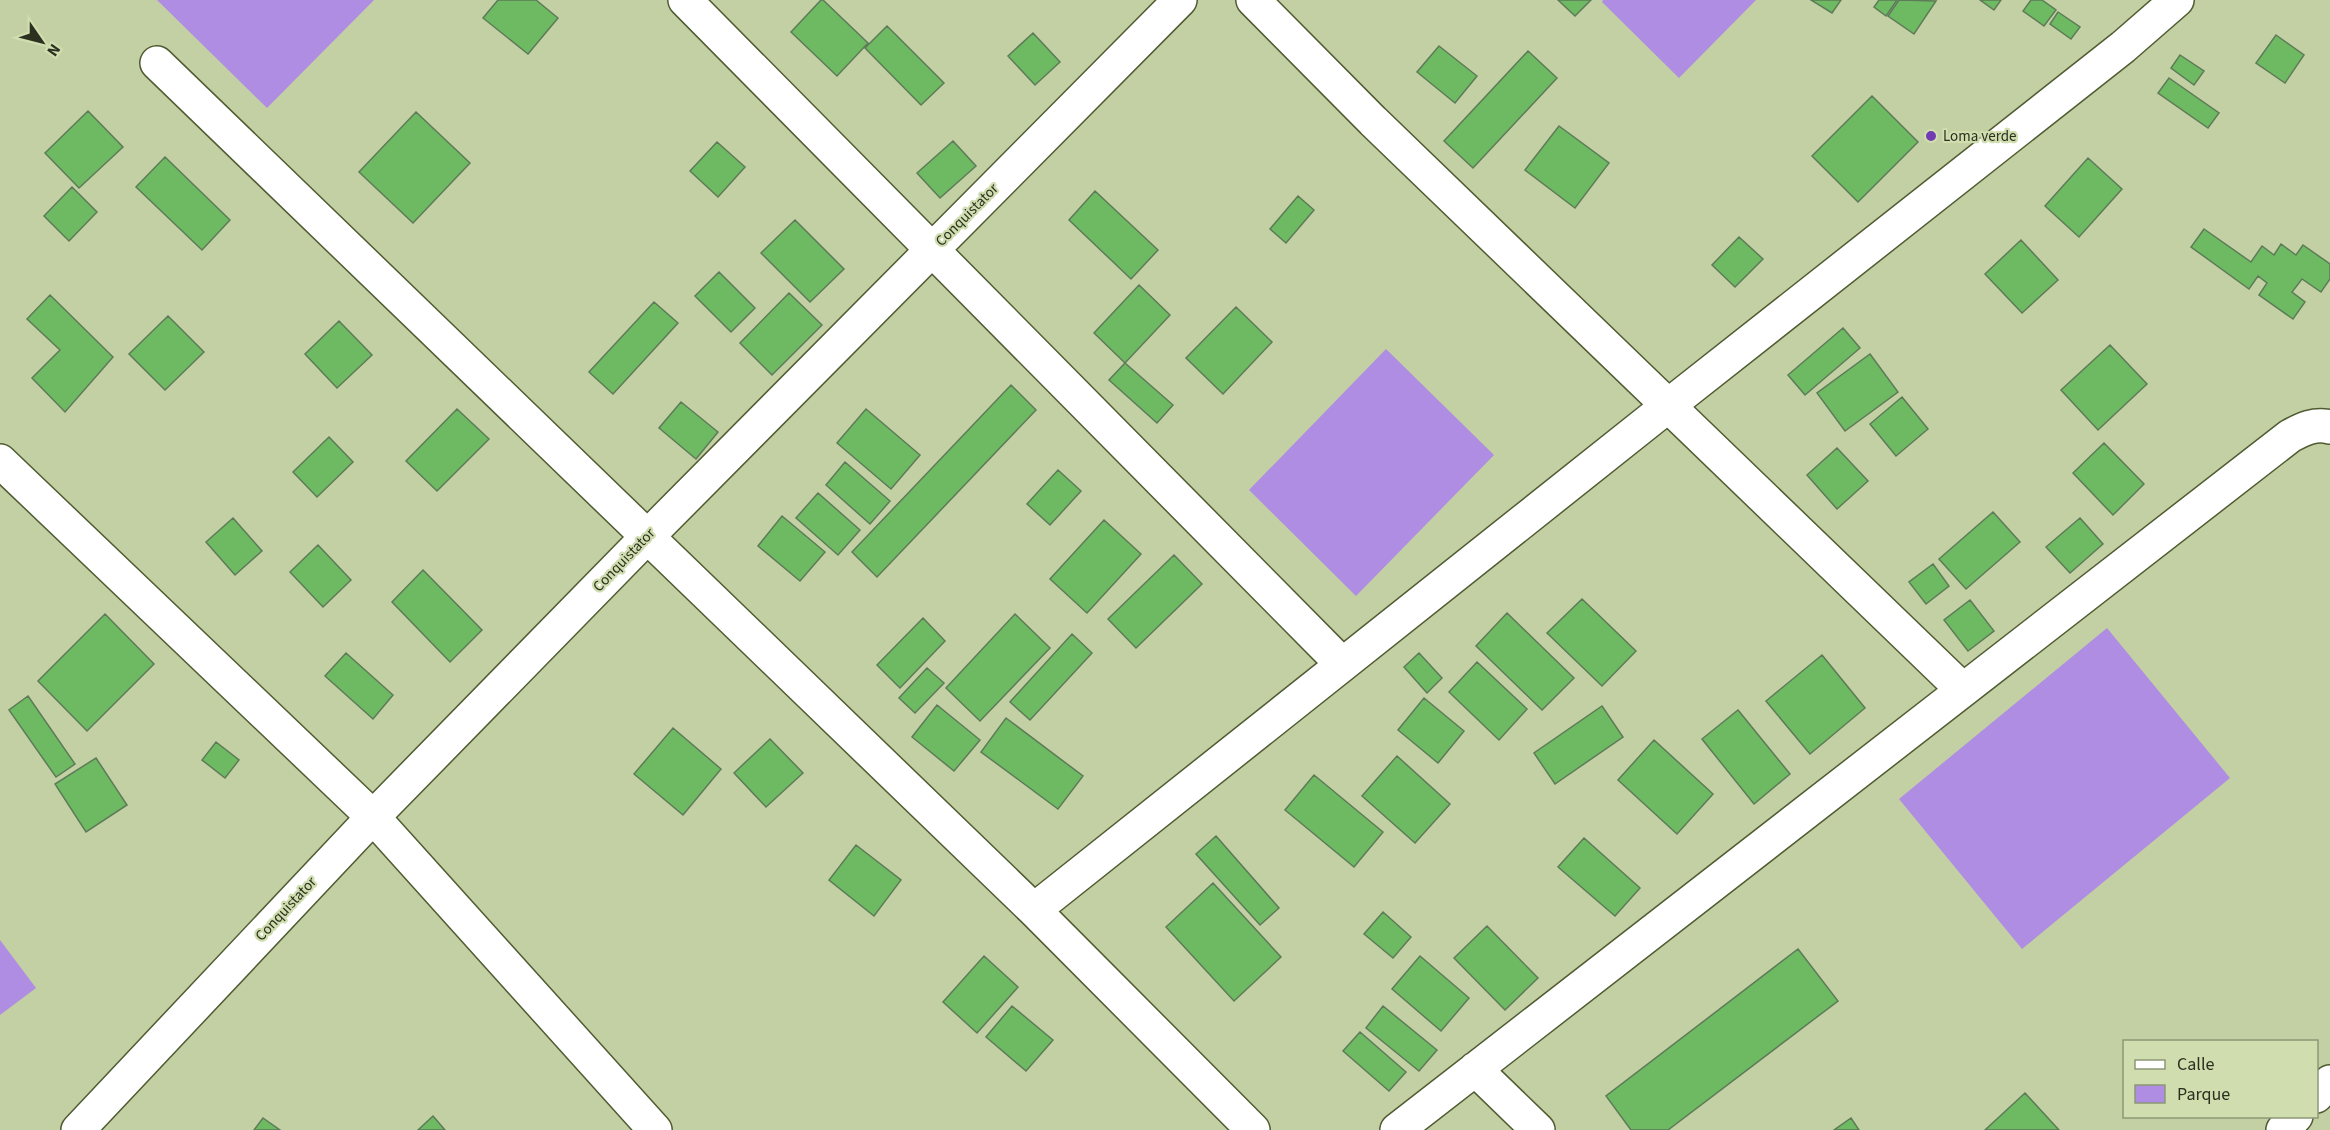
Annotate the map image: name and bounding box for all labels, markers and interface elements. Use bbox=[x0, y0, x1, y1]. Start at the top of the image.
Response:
north arrow bbox=[12, 12, 72, 72]
text: N bbox=[41, 39, 66, 61]
place label: Loma verde bbox=[1943, 126, 2016, 147]
marker: Loma verde bbox=[1924, 129, 1938, 143]
street label: Conquistator bbox=[931, 178, 1004, 251]
street label: Conquistator bbox=[588, 523, 660, 597]
street label: Conquistator bbox=[251, 872, 322, 946]
legend bbox=[2123, 1040, 2318, 1118]
text: Calle bbox=[2177, 1052, 2215, 1077]
text: Parque bbox=[2177, 1082, 2230, 1107]

